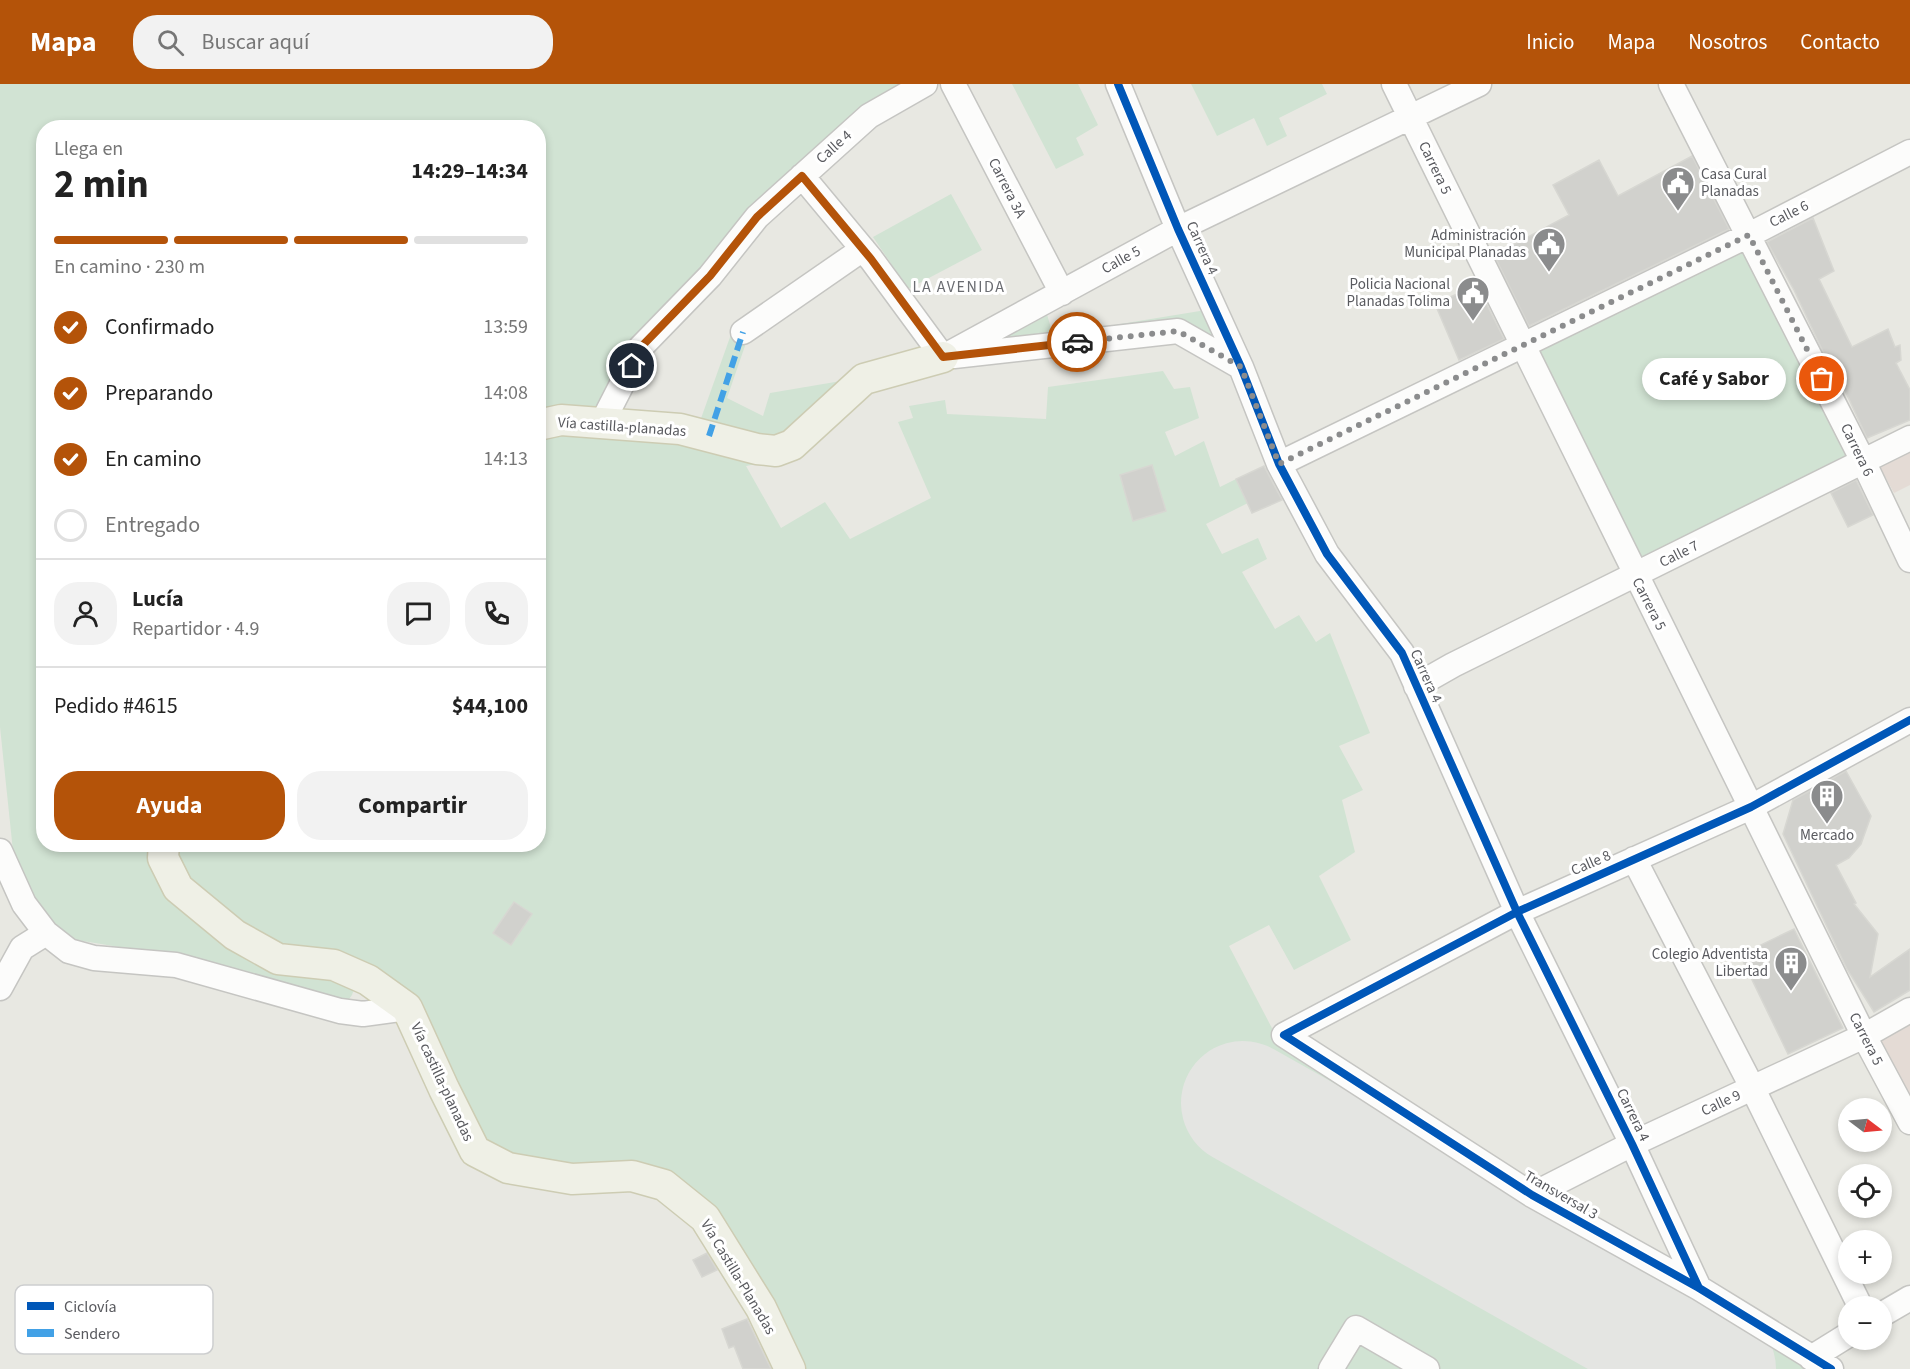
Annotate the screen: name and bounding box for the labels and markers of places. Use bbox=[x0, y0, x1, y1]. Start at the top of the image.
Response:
place label: Casa Cural Planadas bbox=[1701, 164, 1767, 202]
public building icon: Casa Cural Planadas bbox=[1660, 165, 1696, 212]
place label: Administración Municipal Planadas bbox=[1404, 225, 1526, 263]
public building icon: Administración Municipal Planadas bbox=[1531, 226, 1567, 273]
place label: Policia Nacional Planadas Tolima bbox=[1347, 274, 1450, 312]
public building icon: Policia Nacional Planadas Tolima bbox=[1455, 275, 1491, 322]
pin bbox=[606, 340, 657, 391]
pin bbox=[1796, 353, 1847, 404]
callout: Café y Sabor bbox=[1642, 358, 1786, 400]
building icon: Mercado bbox=[1809, 778, 1845, 825]
place label: Mercado bbox=[1800, 825, 1854, 846]
place label: Colegio Adventista Libertad bbox=[1652, 944, 1768, 982]
building icon: Colegio Adventista Libertad bbox=[1773, 945, 1809, 992]

